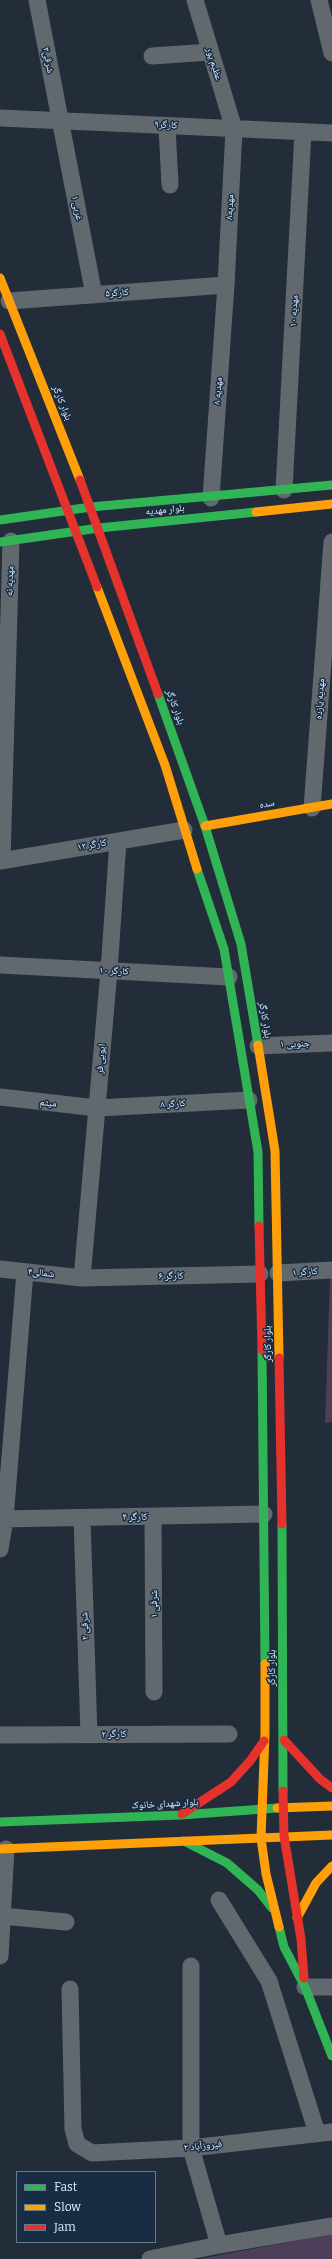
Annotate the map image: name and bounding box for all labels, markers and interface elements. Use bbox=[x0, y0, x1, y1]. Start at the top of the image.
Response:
street label: شرقی۲ bbox=[40, 46, 56, 74]
street label: عظیم پور bbox=[203, 46, 225, 82]
street label: کارگر۹ bbox=[154, 118, 178, 132]
street label: ۱ غربی bbox=[69, 194, 85, 222]
street label: مهدیه۸ bbox=[223, 194, 237, 220]
street label: کارگر۵ bbox=[105, 286, 129, 300]
street label: مهدیه ۱۰ bbox=[287, 295, 301, 327]
street label: مهدیه ۸ bbox=[211, 377, 225, 405]
street label: بلوار کارگر bbox=[50, 384, 74, 422]
street label: بلوار مهدیه bbox=[145, 502, 185, 518]
street label: مهدیه نه bbox=[3, 566, 17, 596]
street label: مهدیه یازده bbox=[313, 678, 327, 720]
street label: بلوار کارگر bbox=[163, 688, 187, 726]
street label: سده bbox=[258, 797, 276, 811]
street label: کارگر ۱۲ bbox=[76, 837, 108, 853]
street label: کارگر ۱۰ bbox=[99, 964, 129, 978]
street label: بلوار کارگر bbox=[256, 1001, 274, 1039]
street label: ۱ جنوبی bbox=[280, 1037, 310, 1051]
street label: ایوبی فر bbox=[94, 1043, 108, 1075]
street label: میثم bbox=[39, 1096, 57, 1110]
street label: کارگر ۸ bbox=[160, 1097, 186, 1111]
street label: کارگر ۱ bbox=[292, 1265, 318, 1279]
street label: شمالی۴ bbox=[27, 1266, 55, 1280]
street label: کارگر ۶ bbox=[158, 1270, 184, 1282]
street label: بلوار کارگر bbox=[262, 1325, 274, 1363]
street label: کارگر ۴ bbox=[122, 1511, 148, 1523]
street label: شرقی ۱ bbox=[148, 1590, 160, 1618]
street label: شرقی ۲ bbox=[79, 1612, 91, 1640]
street label: بلوار کارگر bbox=[266, 1650, 278, 1686]
street label: کارگر ۲ bbox=[101, 1728, 127, 1740]
street label: بلوار شهدای خانوک bbox=[131, 1796, 199, 1812]
street label: فیروزآباد ۲ bbox=[183, 2138, 223, 2154]
legend bbox=[16, 2171, 156, 2243]
text: Fast bbox=[54, 2180, 77, 2194]
text: Slow bbox=[54, 2200, 81, 2214]
text: Jam bbox=[54, 2220, 76, 2234]

